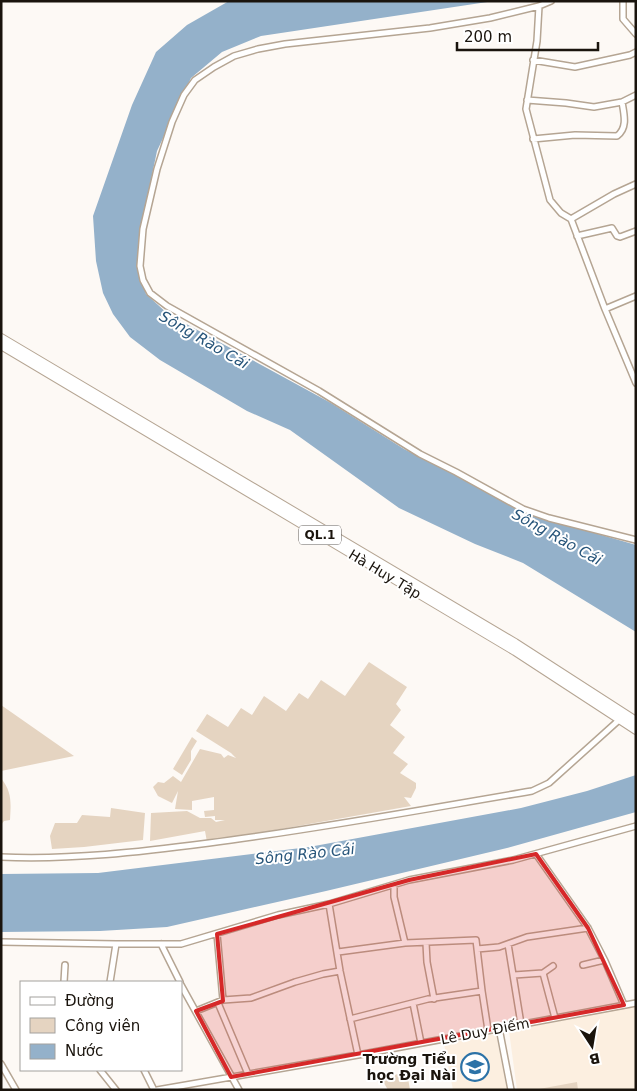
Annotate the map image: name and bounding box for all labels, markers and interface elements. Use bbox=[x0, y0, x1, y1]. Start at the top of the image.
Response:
scale bar bbox=[457, 20, 598, 52]
text: 200 m bbox=[464, 28, 512, 46]
water label: Sông Rào Cái bbox=[156, 307, 252, 373]
water label: Sông Rào Cái bbox=[509, 505, 606, 569]
road number: QL.1 bbox=[299, 526, 341, 544]
street label: Hà Huy Tập bbox=[346, 546, 424, 602]
water label: Sông Rào Cái bbox=[254, 840, 356, 868]
legend bbox=[20, 981, 182, 1071]
text: Đường bbox=[65, 992, 114, 1010]
street label: Lê Duy Điếm bbox=[439, 1015, 531, 1047]
text: Công viên bbox=[65, 1017, 140, 1035]
north arrow bbox=[567, 1021, 617, 1071]
text: Nước bbox=[65, 1042, 103, 1060]
text: B bbox=[588, 1050, 602, 1068]
place label: Trường Tiểu học Đại Nài bbox=[363, 1051, 456, 1083]
school or university icon: Trường Tiểu học Đại Nài bbox=[460, 1052, 490, 1082]

